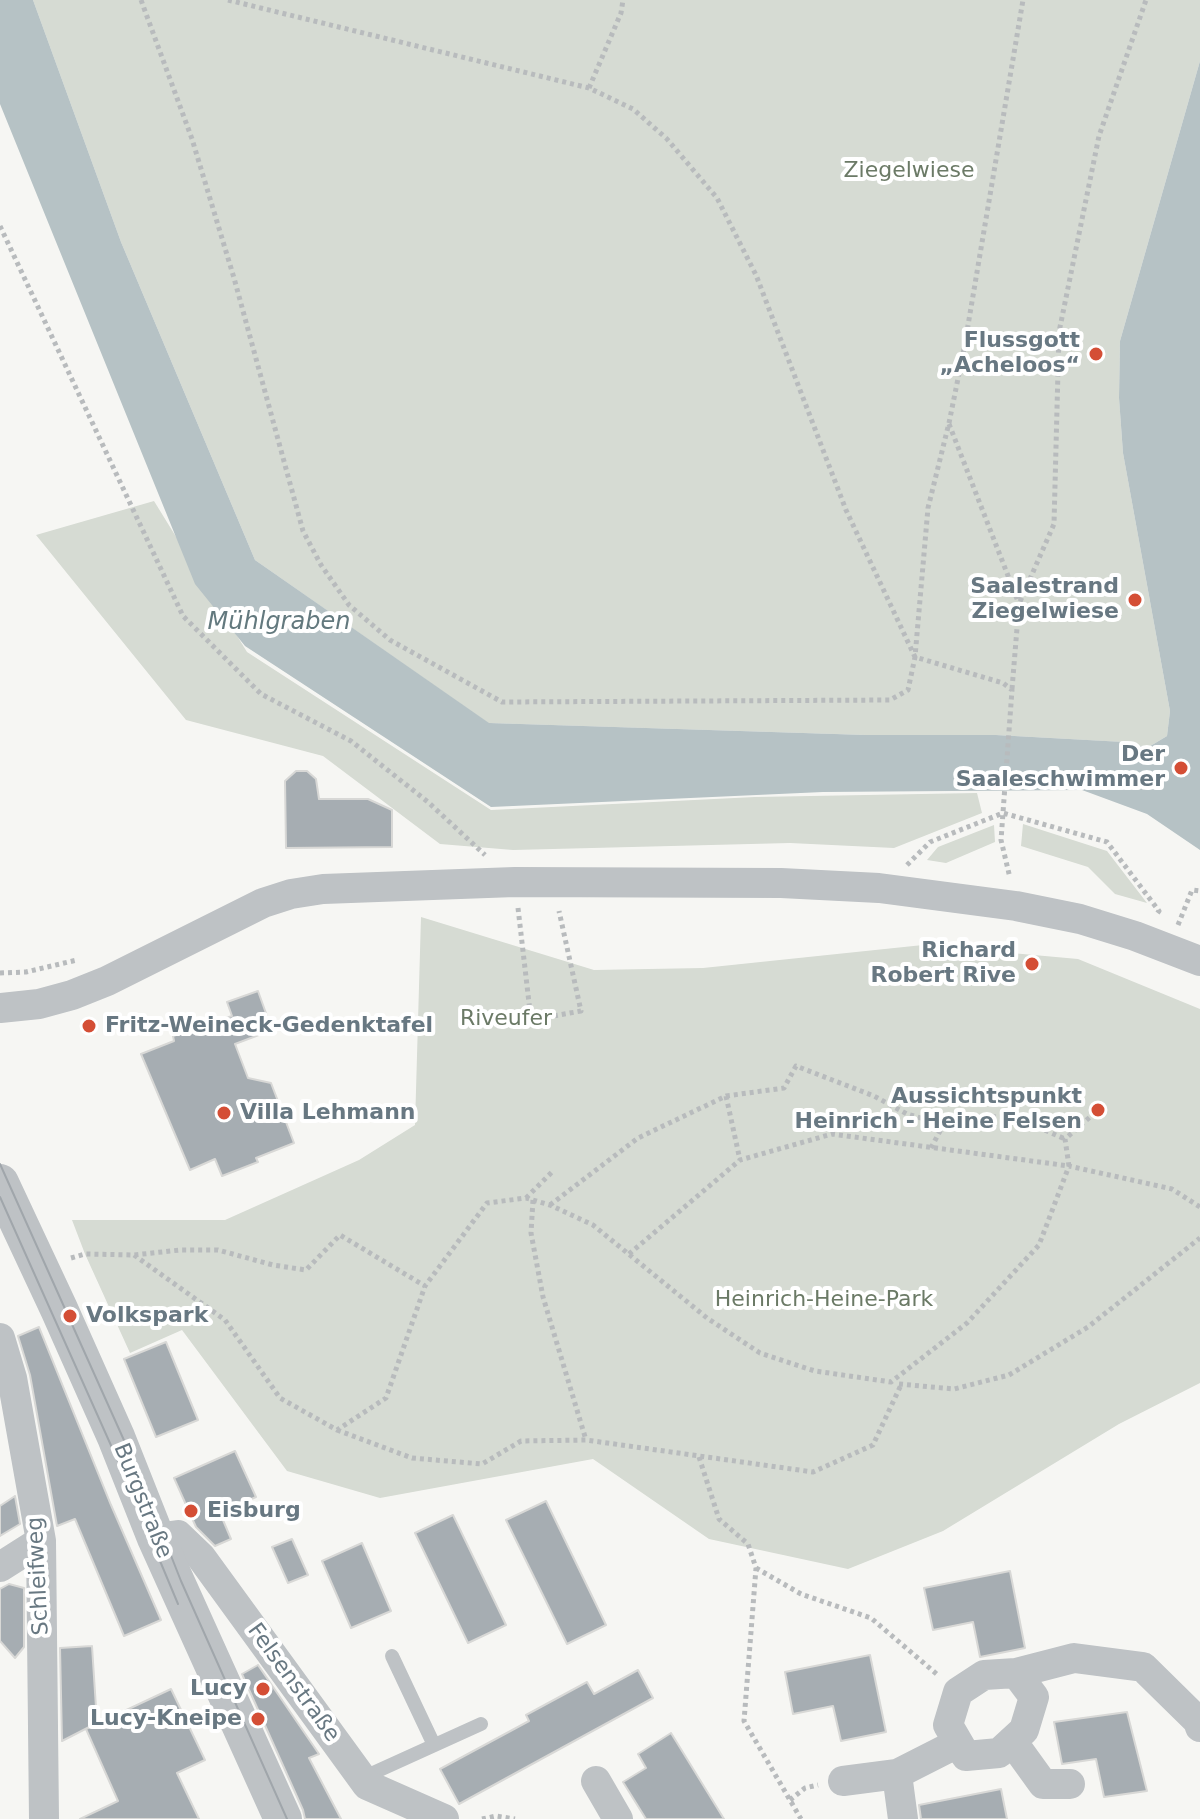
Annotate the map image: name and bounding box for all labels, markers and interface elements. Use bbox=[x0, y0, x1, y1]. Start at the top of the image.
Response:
park label: Ziegelwiese bbox=[844, 158, 974, 184]
place label: Flussgott „Acheloos“ bbox=[940, 328, 1080, 380]
marker: Flussgott „Acheloos“ bbox=[1087, 345, 1105, 363]
place label: Saalestrand Ziegelwiese bbox=[970, 574, 1119, 626]
marker: Saalestrand Ziegelwiese bbox=[1126, 591, 1144, 609]
water label: Mühlgraben bbox=[208, 609, 350, 637]
place label: Der Saaleschwimmer bbox=[956, 742, 1165, 794]
marker: Der Saaleschwimmer bbox=[1172, 759, 1190, 777]
place label: Richard Robert Rive bbox=[871, 938, 1016, 990]
marker: Richard Robert Rive bbox=[1023, 955, 1041, 973]
park label: Riveufer bbox=[460, 1006, 552, 1032]
place label: Fritz-Weineck-Gedenktafel bbox=[105, 1013, 433, 1039]
marker: Fritz-Weineck-Gedenktafel bbox=[80, 1017, 98, 1035]
place label: Aussichtspunkt Heinrich - Heine Felsen bbox=[795, 1084, 1082, 1136]
place label: Villa Lehmann bbox=[240, 1100, 415, 1126]
marker: Aussichtspunkt Heinrich - Heine Felsen bbox=[1089, 1101, 1107, 1119]
marker: Villa Lehmann bbox=[215, 1104, 233, 1122]
park label: Heinrich-Heine-Park bbox=[715, 1287, 933, 1313]
place label: Volkspark bbox=[86, 1303, 208, 1329]
marker: Volkspark bbox=[61, 1307, 79, 1325]
street label: Burgstraße bbox=[107, 1440, 177, 1562]
place label: Eisburg bbox=[207, 1498, 301, 1524]
marker: Eisburg bbox=[182, 1502, 200, 1520]
street label: Schleifweg bbox=[23, 1516, 55, 1636]
street label: Felsenstraße bbox=[241, 1619, 345, 1747]
place label: Lucy bbox=[190, 1676, 247, 1702]
marker: Lucy bbox=[254, 1680, 272, 1698]
place label: Lucy-Kneipe bbox=[90, 1706, 242, 1732]
marker: Lucy-Kneipe bbox=[249, 1710, 267, 1728]

